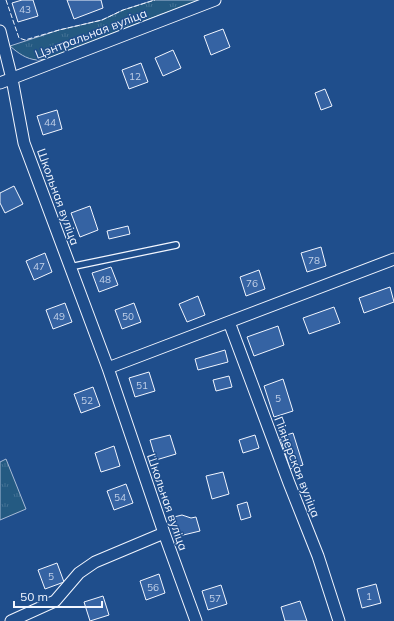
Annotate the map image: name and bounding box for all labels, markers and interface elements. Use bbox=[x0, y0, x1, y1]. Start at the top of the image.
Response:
house number: 43 bbox=[19, 3, 31, 16]
street label: Цэнтральная вуліца bbox=[33, 5, 149, 62]
house number: 12 bbox=[129, 70, 141, 83]
house number: 44 bbox=[44, 116, 56, 129]
street label: Школьная вуліца bbox=[34, 147, 83, 247]
house number: 78 bbox=[308, 254, 320, 267]
house number: 47 bbox=[33, 260, 45, 273]
house number: 48 bbox=[99, 273, 111, 286]
house number: 76 bbox=[246, 277, 258, 290]
house number: 49 bbox=[53, 310, 65, 323]
house number: 50 bbox=[122, 310, 134, 323]
house number: 51 bbox=[136, 379, 148, 392]
house number: 5 bbox=[275, 392, 281, 405]
house number: 52 bbox=[81, 394, 93, 407]
street label: Піянерская вуліца bbox=[271, 414, 324, 519]
street label: Школьная вуліца bbox=[144, 451, 191, 552]
house number: 54 bbox=[114, 491, 126, 504]
house number: 5 bbox=[48, 570, 54, 583]
house number: 56 bbox=[147, 581, 159, 594]
scale bar bbox=[14, 583, 102, 609]
text: 50 m bbox=[20, 589, 48, 604]
house number: 1 bbox=[366, 590, 372, 603]
house number: 57 bbox=[209, 592, 221, 605]

